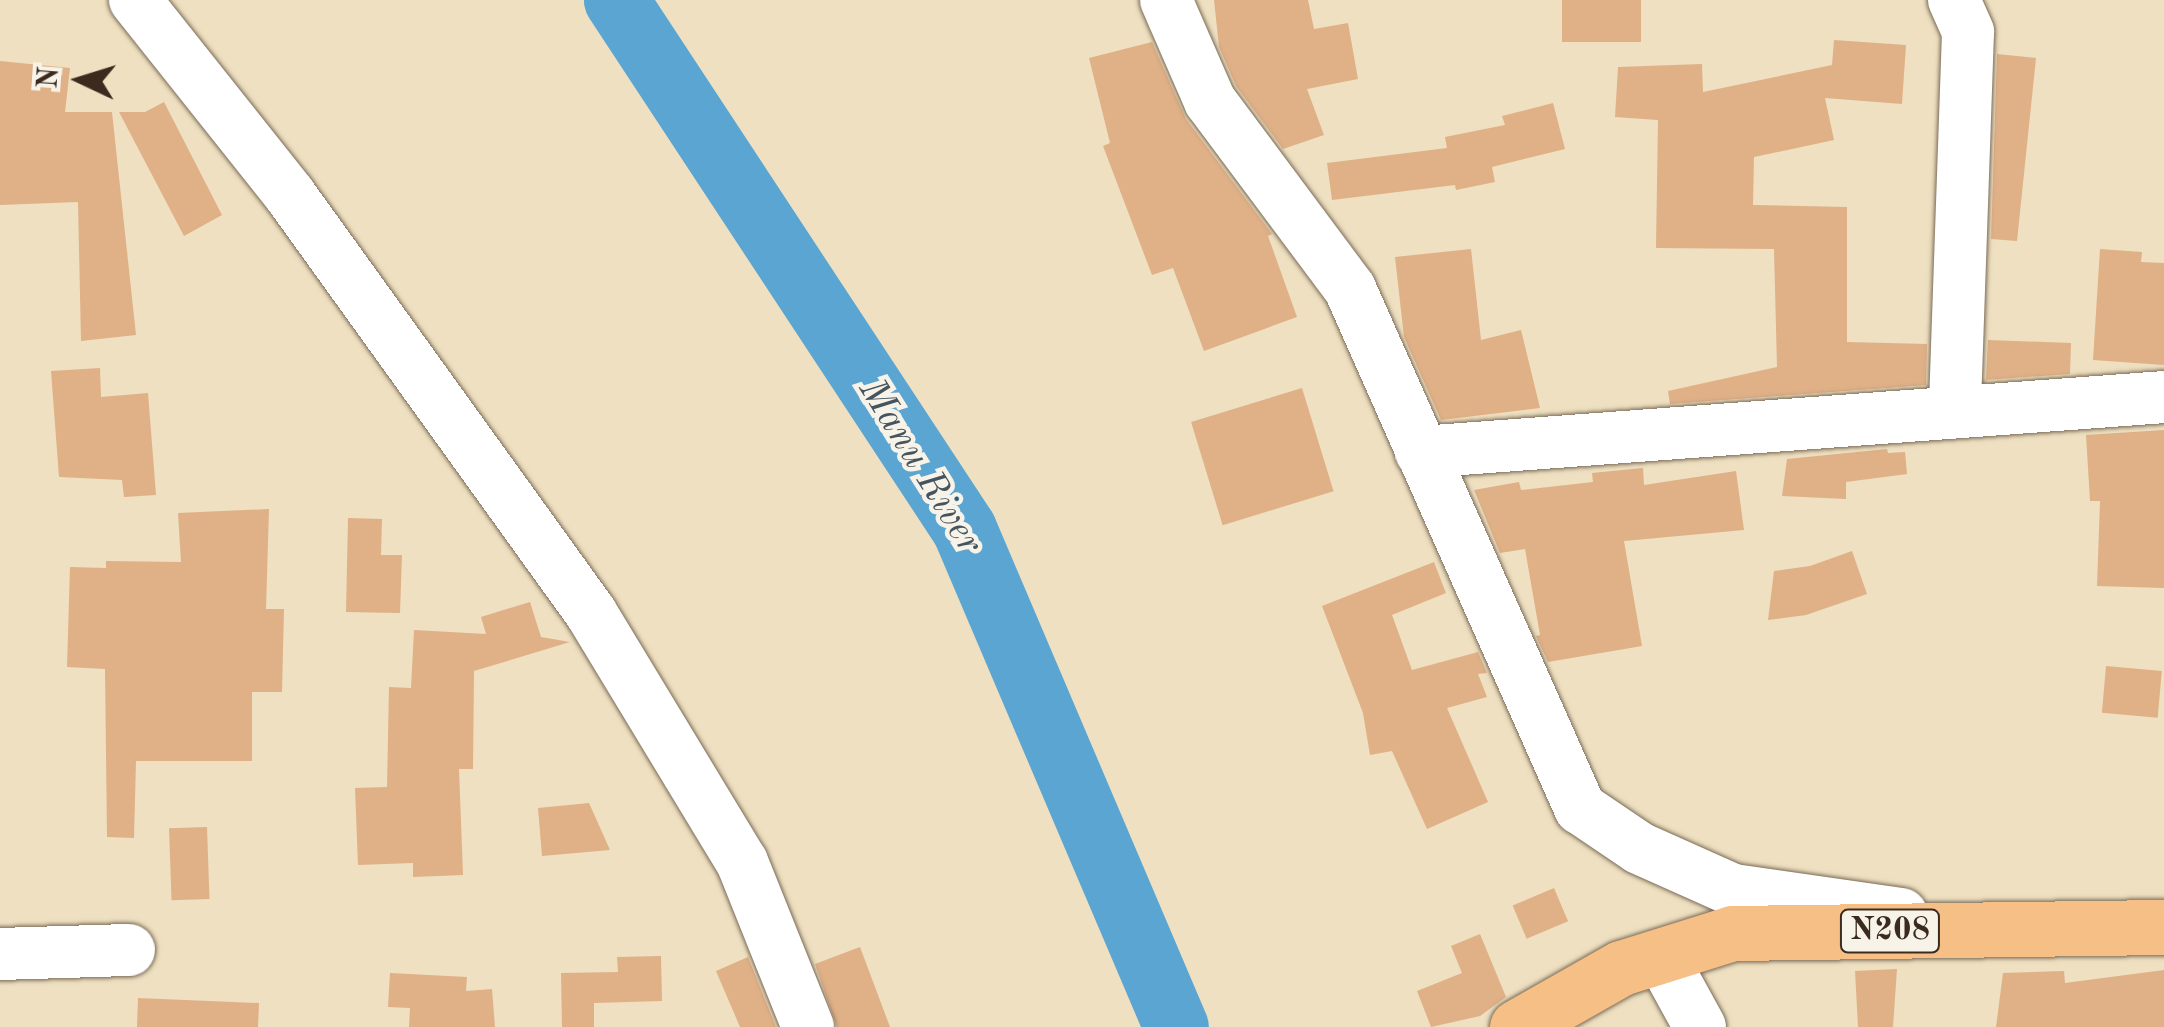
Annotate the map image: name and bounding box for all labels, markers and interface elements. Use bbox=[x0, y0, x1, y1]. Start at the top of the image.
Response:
north arrow bbox=[30, 30, 130, 130]
text: N bbox=[35, 66, 65, 90]
water label: Manu River bbox=[847, 371, 991, 563]
road number: N208 bbox=[1838, 904, 1942, 958]

